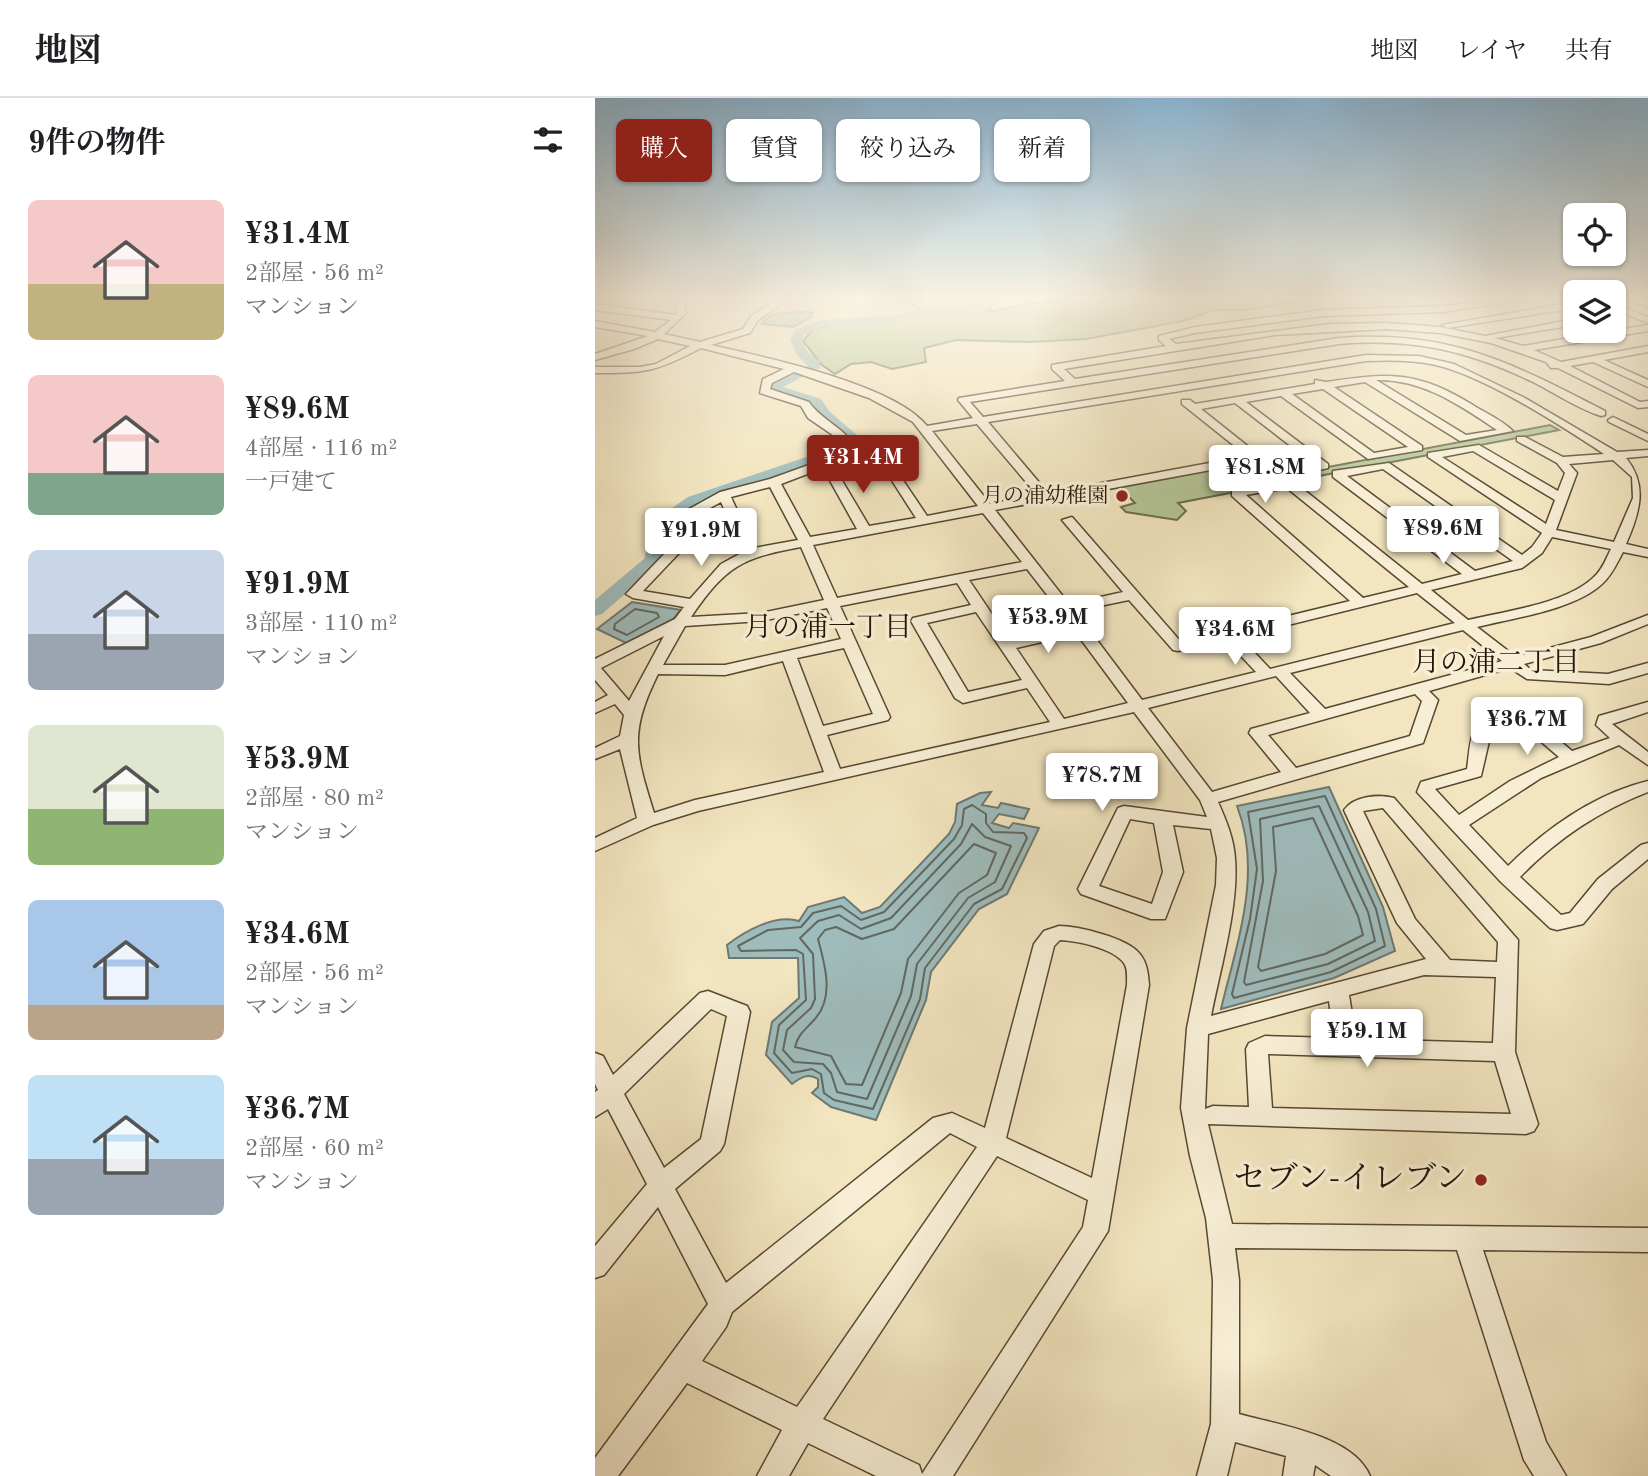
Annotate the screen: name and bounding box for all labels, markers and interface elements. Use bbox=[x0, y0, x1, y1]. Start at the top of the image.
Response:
text: 地図 bbox=[35, 36, 101, 69]
text: 地図 bbox=[1370, 40, 1418, 64]
text: レイヤ bbox=[1456, 40, 1527, 64]
text: 共有 bbox=[1565, 40, 1613, 64]
chip: 購入 bbox=[616, 119, 712, 182]
chip: 賃貸 bbox=[726, 119, 822, 182]
chip: 絞り込み bbox=[836, 119, 980, 182]
chip: 新着 bbox=[994, 119, 1090, 182]
icon: filters bbox=[529, 121, 567, 159]
text: 9件の物件 bbox=[28, 129, 165, 159]
map controls bbox=[1563, 203, 1626, 343]
button: locate bbox=[1563, 203, 1626, 266]
text: ¥31.4M bbox=[245, 220, 350, 250]
icon: home bbox=[84, 228, 168, 312]
text: 2部屋 · 56 m² bbox=[245, 262, 384, 285]
button: layers bbox=[1563, 280, 1626, 343]
text: マンション bbox=[245, 296, 359, 319]
text: ¥89.6M bbox=[245, 395, 350, 425]
icon: home bbox=[84, 403, 168, 487]
pin: ¥31.4M bbox=[806, 436, 920, 495]
text: 4部屋 · 116 m² bbox=[245, 437, 397, 460]
text: ¥31.4M bbox=[823, 446, 903, 469]
pin: ¥81.8M bbox=[1208, 446, 1322, 505]
text: ¥81.8M bbox=[1225, 456, 1305, 479]
text: 一戸建て bbox=[245, 471, 337, 494]
place label: 月の浦幼稚園 bbox=[982, 484, 1108, 507]
marker: 月の浦幼稚園 bbox=[1114, 488, 1130, 504]
pin: ¥89.6M bbox=[1386, 506, 1500, 566]
pin: ¥91.9M bbox=[644, 508, 758, 568]
text: ¥89.6M bbox=[1403, 517, 1483, 540]
text: ¥91.9M bbox=[661, 519, 741, 542]
text: ¥91.9M bbox=[245, 570, 350, 600]
icon: home bbox=[84, 578, 168, 662]
pin: ¥53.9M bbox=[991, 596, 1105, 655]
text: ¥53.9M bbox=[1008, 606, 1088, 629]
pin: ¥34.6M bbox=[1178, 608, 1292, 667]
text: 3部屋 · 110 m² bbox=[245, 612, 397, 635]
district label: 月の浦一丁目 bbox=[744, 612, 912, 643]
text: ¥34.6M bbox=[1195, 618, 1275, 641]
text: マンション bbox=[245, 646, 359, 669]
district label: 月の浦二丁目 bbox=[1412, 647, 1580, 678]
pin: ¥36.7M bbox=[1470, 698, 1584, 757]
text: ¥36.7M bbox=[1487, 708, 1567, 731]
text: ¥53.9M bbox=[245, 745, 350, 775]
icon: home bbox=[84, 753, 168, 837]
pin: ¥78.7M bbox=[1045, 754, 1159, 813]
text: ¥78.7M bbox=[1062, 764, 1142, 787]
text: 2部屋 · 80 m² bbox=[245, 787, 384, 810]
text: マンション bbox=[245, 821, 359, 844]
text: ¥34.6M bbox=[245, 920, 350, 950]
icon: home bbox=[84, 928, 168, 1012]
text: 2部屋 · 56 m² bbox=[245, 962, 384, 985]
text: マンション bbox=[245, 996, 359, 1019]
pin: ¥59.1M bbox=[1310, 1010, 1424, 1069]
text: ¥59.1M bbox=[1327, 1020, 1407, 1043]
text: ¥36.7M bbox=[245, 1095, 350, 1125]
icon: home bbox=[84, 1103, 168, 1187]
text: 2部屋 · 60 m² bbox=[245, 1137, 384, 1160]
place label: セブン-イレブン bbox=[1234, 1162, 1467, 1196]
text: マンション bbox=[245, 1171, 359, 1194]
marker: セブン-イレブン bbox=[1473, 1172, 1489, 1188]

